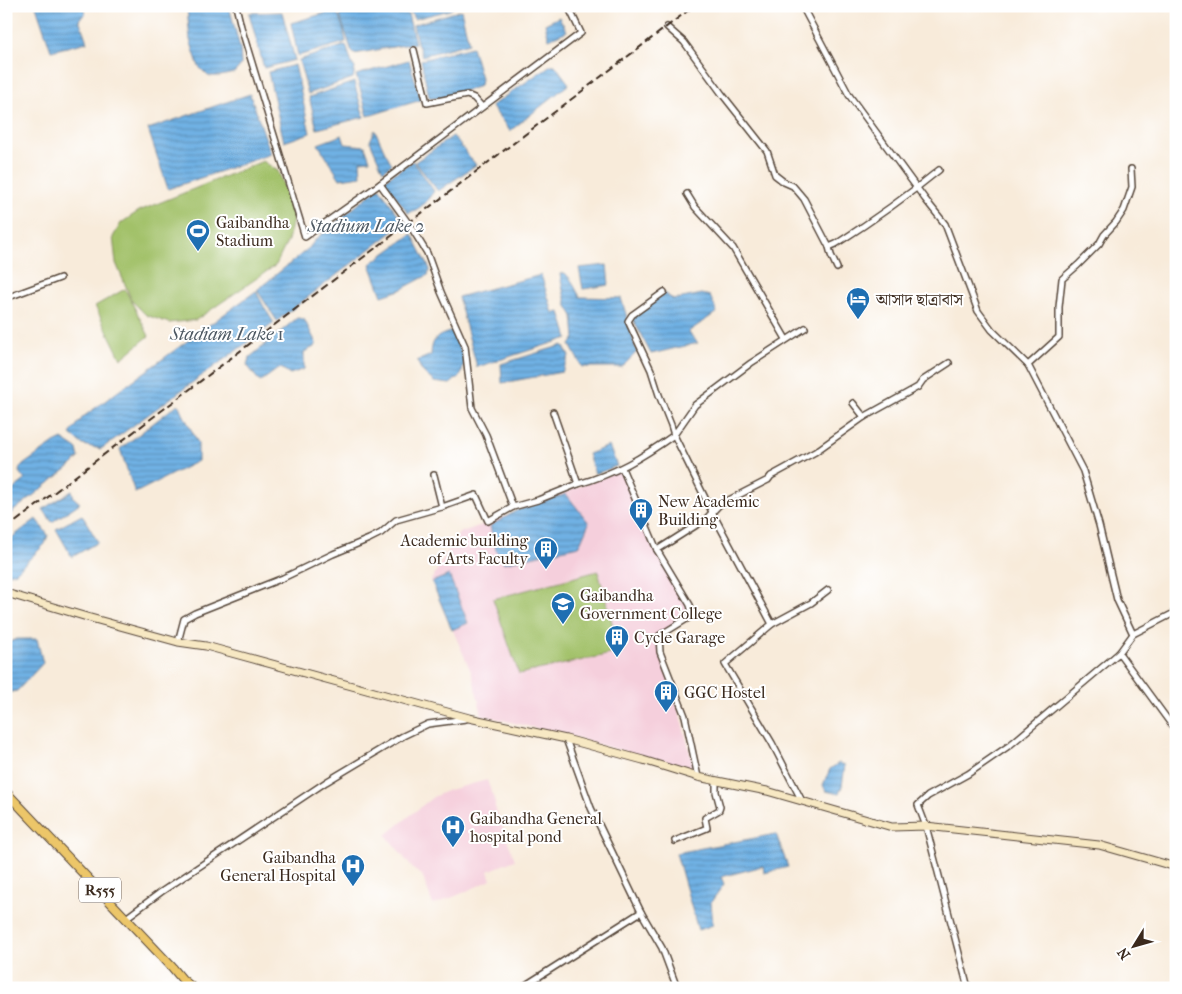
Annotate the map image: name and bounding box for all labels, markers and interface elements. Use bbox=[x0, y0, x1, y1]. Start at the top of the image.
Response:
place label: Gaibandha Stadium bbox=[216, 213, 290, 250]
water label: Stadium Lake 2 bbox=[306, 216, 425, 237]
sports icon: Gaibandha Stadium bbox=[185, 218, 211, 252]
hotel icon: আসাদ ছাত্রাবাস bbox=[845, 286, 871, 320]
place label: আসাদ ছাত্রাবাস bbox=[875, 290, 964, 309]
water label: Stadiam Lake 1 bbox=[169, 324, 284, 345]
place label: New Academic Building bbox=[658, 492, 759, 529]
building icon: New Academic Building bbox=[628, 497, 654, 531]
place label: Academic building of Arts Faculty bbox=[400, 531, 528, 568]
building icon: Academic building of Arts Faculty bbox=[533, 536, 559, 570]
place label: Gaibandha Government College bbox=[580, 586, 722, 623]
school or university icon: Gaibandha Government College bbox=[550, 591, 576, 625]
building icon: Cycle Garage bbox=[604, 624, 630, 658]
place label: Cycle Garage bbox=[634, 628, 725, 647]
building icon: GGC Hostel bbox=[653, 679, 679, 713]
place label: GGC Hostel bbox=[684, 683, 766, 702]
place label: Gaibandha General hospital pond bbox=[470, 809, 602, 846]
hospital icon: Gaibandha General hospital pond bbox=[440, 814, 466, 848]
place label: Gaibandha General Hospital bbox=[220, 848, 337, 885]
hospital icon: Gaibandha General Hospital bbox=[340, 853, 366, 887]
road number: R555 bbox=[79, 878, 121, 902]
north arrow bbox=[1110, 922, 1160, 972]
text: N bbox=[1114, 944, 1134, 963]

